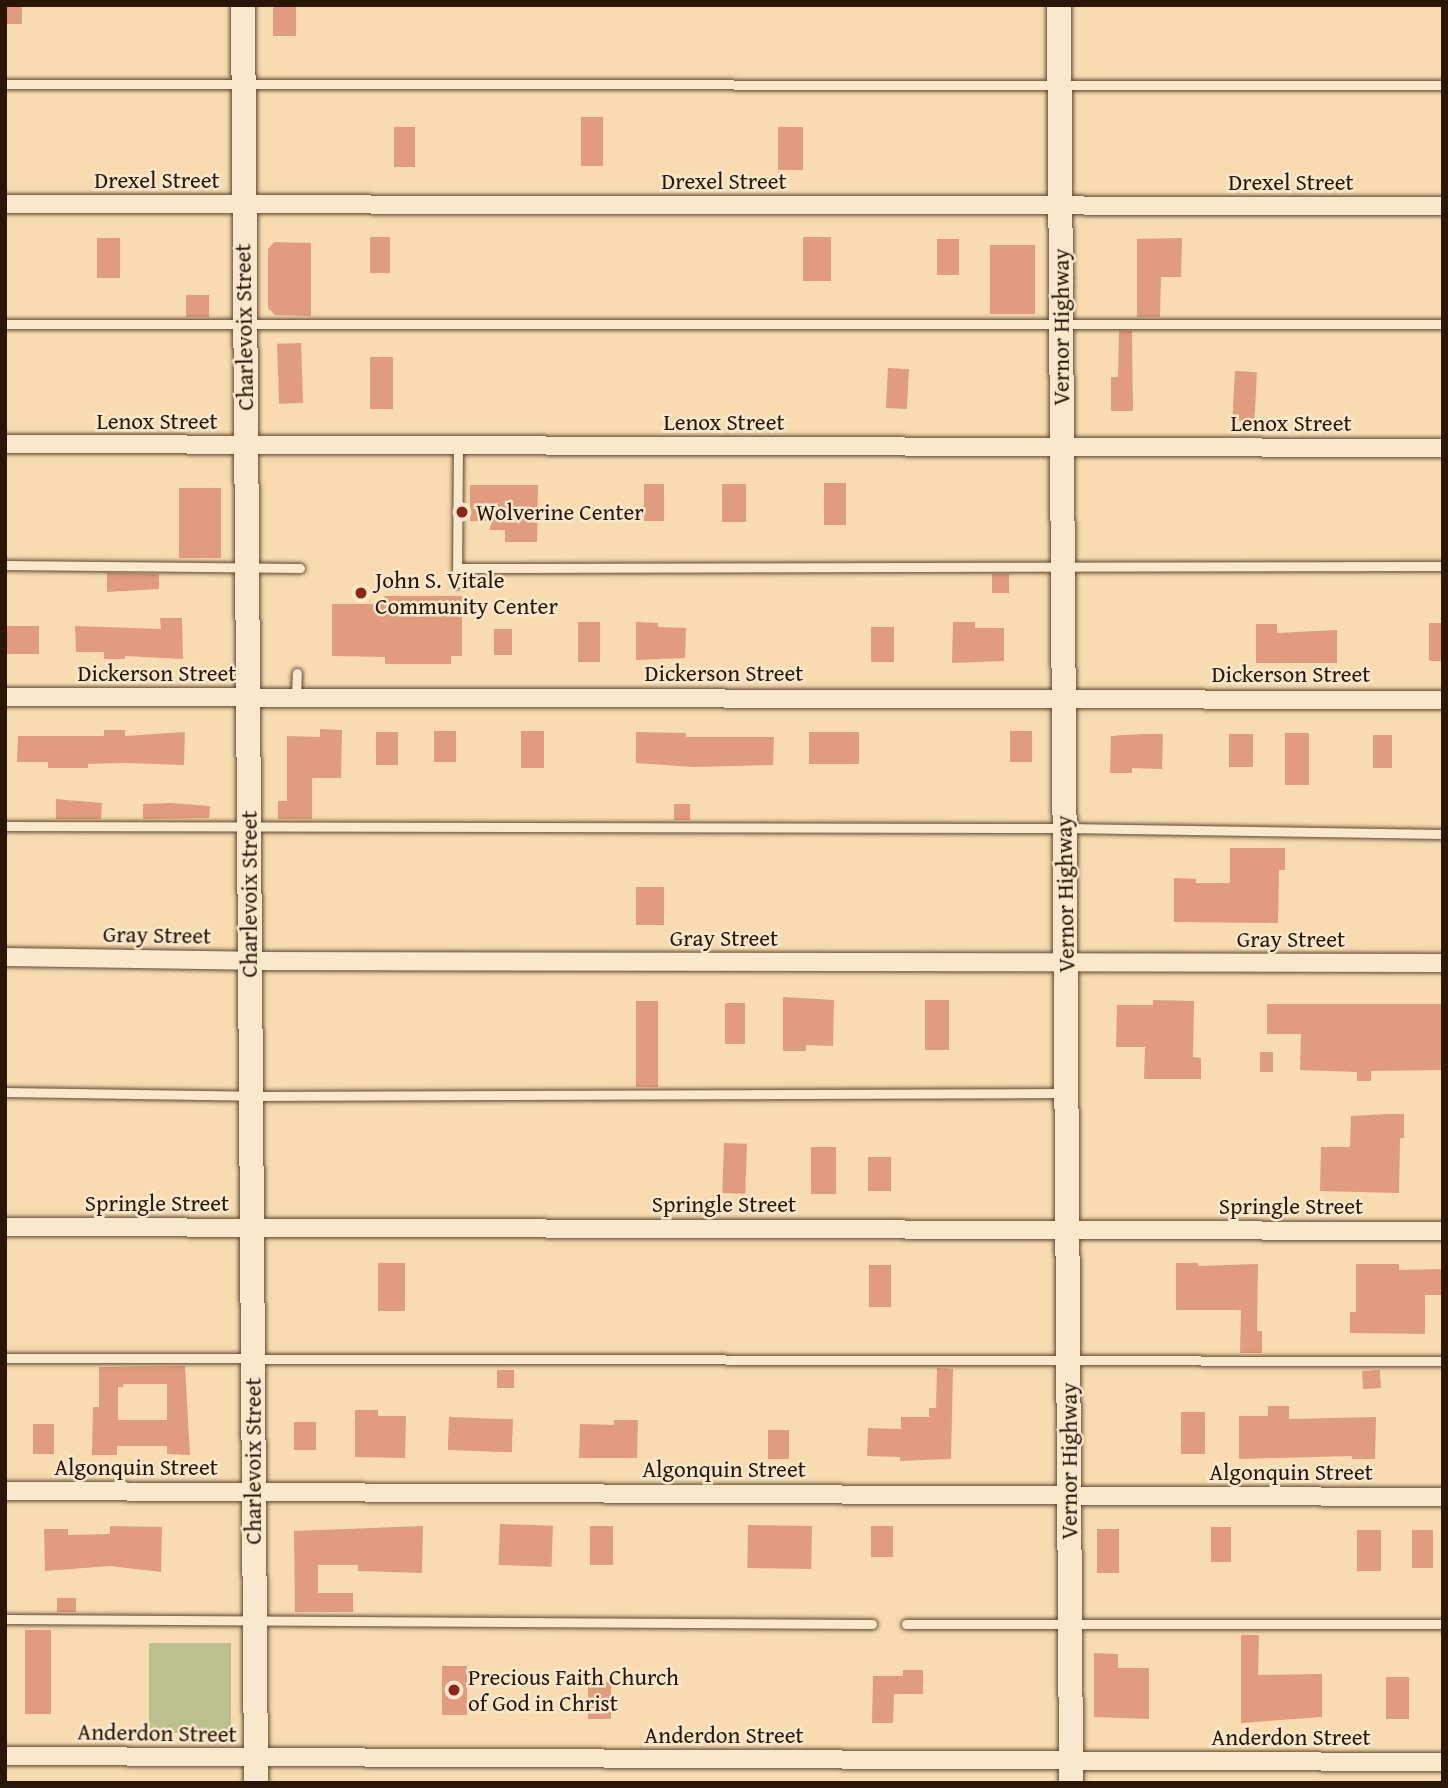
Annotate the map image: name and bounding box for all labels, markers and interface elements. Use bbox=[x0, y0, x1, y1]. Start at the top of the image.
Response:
street label: Drexel Street bbox=[94, 166, 220, 194]
street label: Drexel Street bbox=[661, 167, 787, 195]
street label: Drexel Street bbox=[1228, 168, 1354, 196]
street label: Charlevoix Street bbox=[229, 243, 259, 411]
street label: Vernor Highway bbox=[1047, 248, 1075, 406]
street label: Lenox Street bbox=[96, 407, 218, 435]
street label: Lenox Street bbox=[663, 408, 785, 436]
street label: Lenox Street bbox=[1230, 409, 1352, 437]
place label: Wolverine Center bbox=[476, 498, 644, 526]
marker: Wolverine Center bbox=[454, 504, 470, 520]
place label: John S. Vitale Community Center bbox=[375, 566, 558, 620]
marker: John S. Vitale Community Center bbox=[353, 585, 369, 601]
street label: Dickerson Street bbox=[78, 659, 236, 687]
street label: Dickerson Street bbox=[645, 659, 803, 687]
street label: Dickerson Street bbox=[1212, 660, 1370, 688]
street label: Charlevoix Street bbox=[235, 810, 263, 978]
street label: Vernor Highway bbox=[1050, 815, 1080, 973]
street label: Gray Street bbox=[103, 920, 211, 950]
street label: Gray Street bbox=[670, 924, 778, 952]
street label: Gray Street bbox=[1237, 925, 1345, 953]
street label: Springle Street bbox=[85, 1189, 229, 1217]
street label: Springle Street bbox=[652, 1190, 796, 1218]
street label: Springle Street bbox=[1219, 1192, 1363, 1220]
street label: Charlevoix Street bbox=[239, 1377, 267, 1545]
street label: Vernor Highway bbox=[1055, 1382, 1083, 1540]
street label: Algonquin Street bbox=[54, 1453, 218, 1481]
street label: Algonquin Street bbox=[642, 1455, 806, 1483]
street label: Algonquin Street bbox=[1209, 1458, 1373, 1486]
place label: Precious Faith Church of God in Christ bbox=[468, 1663, 679, 1717]
marker: Precious Faith Church of God in Christ bbox=[446, 1682, 462, 1698]
street label: Anderdon Street bbox=[77, 1718, 237, 1748]
street label: Anderdon Street bbox=[644, 1721, 804, 1749]
street label: Anderdon Street bbox=[1211, 1723, 1371, 1751]

